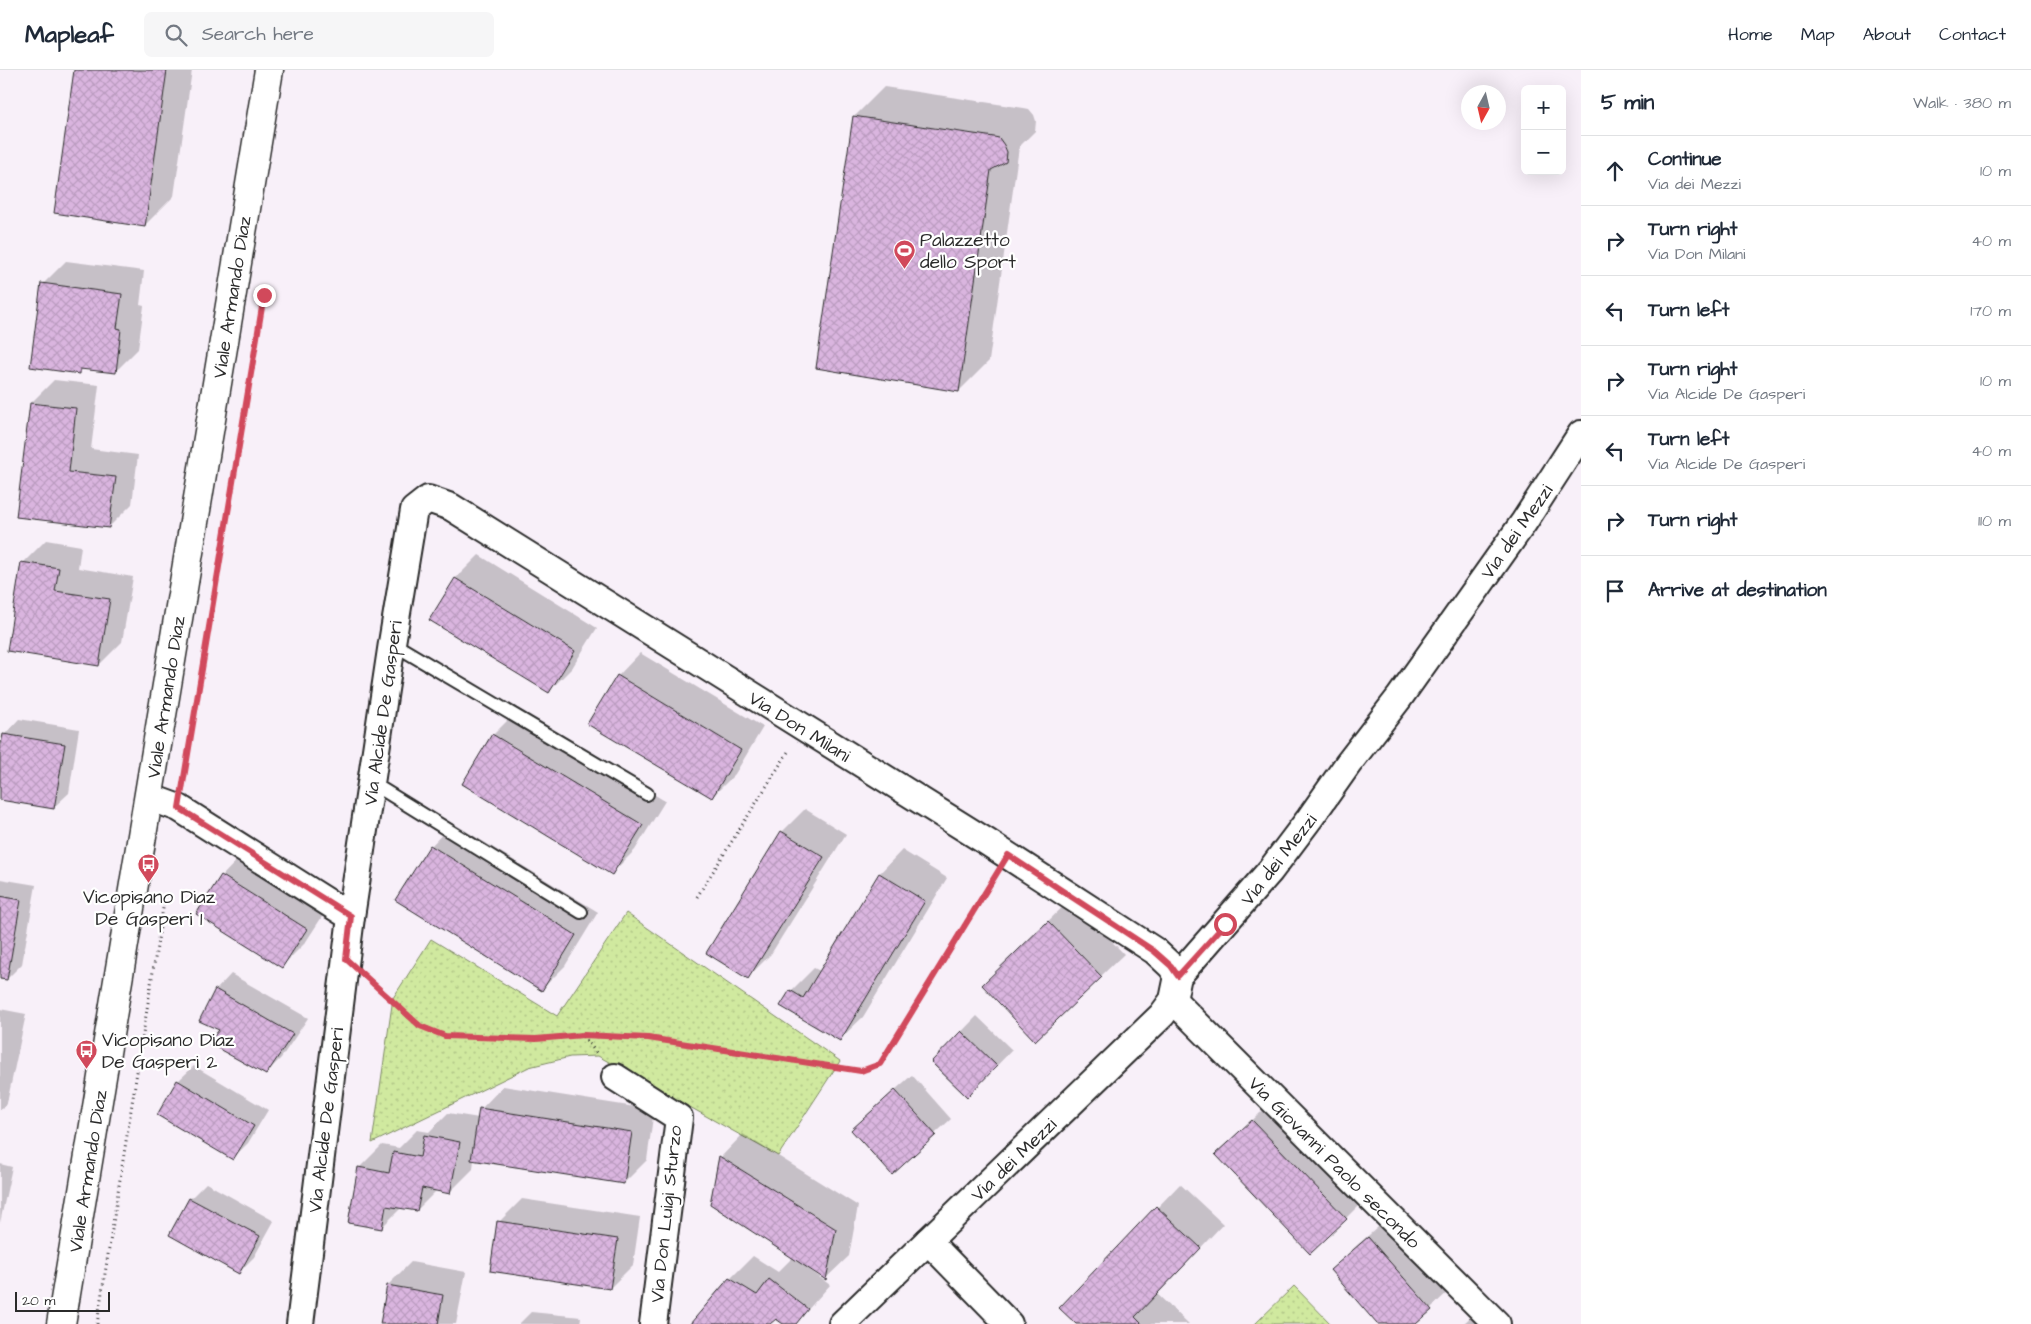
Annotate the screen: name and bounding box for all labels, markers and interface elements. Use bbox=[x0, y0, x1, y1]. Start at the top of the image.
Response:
search box bbox=[144, 12, 494, 57]
text: Mapleaf bbox=[25, 18, 114, 52]
icon: search bbox=[162, 21, 190, 49]
text: Search here bbox=[202, 21, 314, 48]
text: Home bbox=[1728, 22, 1773, 47]
text: Map bbox=[1801, 22, 1835, 47]
text: About bbox=[1863, 22, 1911, 47]
text: Contact bbox=[1939, 22, 2006, 47]
north arrow bbox=[1461, 85, 1506, 130]
map controls bbox=[1521, 85, 1566, 175]
button: + bbox=[1521, 85, 1566, 130]
text: 5 min bbox=[1601, 88, 1654, 117]
text: Walk · 380 m bbox=[1913, 92, 2011, 114]
button: − bbox=[1521, 130, 1566, 175]
text: Continue bbox=[1648, 146, 1722, 173]
icon: ahead bbox=[1601, 157, 1629, 185]
text: 10 m bbox=[1980, 160, 2011, 182]
text: Via dei Mezzi bbox=[1648, 173, 1741, 195]
street label: Viale Armando Diaz bbox=[206, 213, 259, 380]
text: Turn right bbox=[1648, 216, 1737, 243]
place label: Palazzetto dello Sport bbox=[920, 227, 1016, 276]
icon: right bbox=[1601, 227, 1629, 255]
text: 40 m bbox=[1971, 230, 2011, 252]
sports icon: Palazzetto dello Sport bbox=[892, 238, 916, 269]
text: Via Don Milani bbox=[1648, 243, 1746, 265]
route end bbox=[253, 284, 276, 307]
icon: left bbox=[1601, 297, 1629, 325]
text: Turn left bbox=[1648, 297, 1729, 324]
text: 170 m bbox=[1970, 300, 2011, 322]
text: Turn right bbox=[1648, 356, 1737, 383]
icon: right bbox=[1601, 367, 1629, 395]
text: 10 m bbox=[1980, 370, 2011, 392]
text: Via Alcide De Gasperi bbox=[1648, 383, 1805, 405]
text: Turn left bbox=[1648, 426, 1729, 453]
icon: left bbox=[1601, 437, 1629, 465]
text: 40 m bbox=[1971, 440, 2011, 462]
text: Via Alcide De Gasperi bbox=[1648, 453, 1805, 475]
street label: Via dei Mezzi bbox=[1475, 479, 1560, 585]
icon: right bbox=[1601, 507, 1629, 535]
text: Turn right bbox=[1648, 507, 1737, 534]
text: 110 m bbox=[1978, 510, 2011, 532]
icon: arrive bbox=[1601, 577, 1629, 605]
text: Arrive at destination bbox=[1648, 577, 1827, 604]
street label: Viale Armando Diaz bbox=[140, 613, 193, 780]
street label: Via Alcide De Gasperi bbox=[357, 619, 410, 807]
street label: Via Don Milani bbox=[743, 685, 856, 769]
street label: Via dei Mezzi bbox=[1235, 808, 1324, 912]
bus stop icon: Vicopisano Diaz De Gasperi 1 bbox=[137, 853, 161, 884]
place label: Vicopisano Diaz De Gasperi 1 bbox=[83, 884, 216, 933]
route start bbox=[1214, 913, 1237, 936]
street label: Via Alcide De Gasperi bbox=[302, 1026, 351, 1214]
place label: Vicopisano Diaz De Gasperi 2 bbox=[102, 1027, 235, 1076]
bus stop icon: Vicopisano Diaz De Gasperi 2 bbox=[74, 1038, 98, 1069]
street label: Via Giovanni Paolo secondo bbox=[1242, 1071, 1426, 1256]
street label: Viale Armando Diaz bbox=[62, 1087, 115, 1254]
street label: Via dei Mezzi bbox=[965, 1112, 1063, 1208]
street label: Via Don Luigi Sturzo bbox=[644, 1124, 690, 1304]
scale bar bbox=[15, 1289, 110, 1312]
text: 20 m bbox=[22, 1291, 55, 1311]

